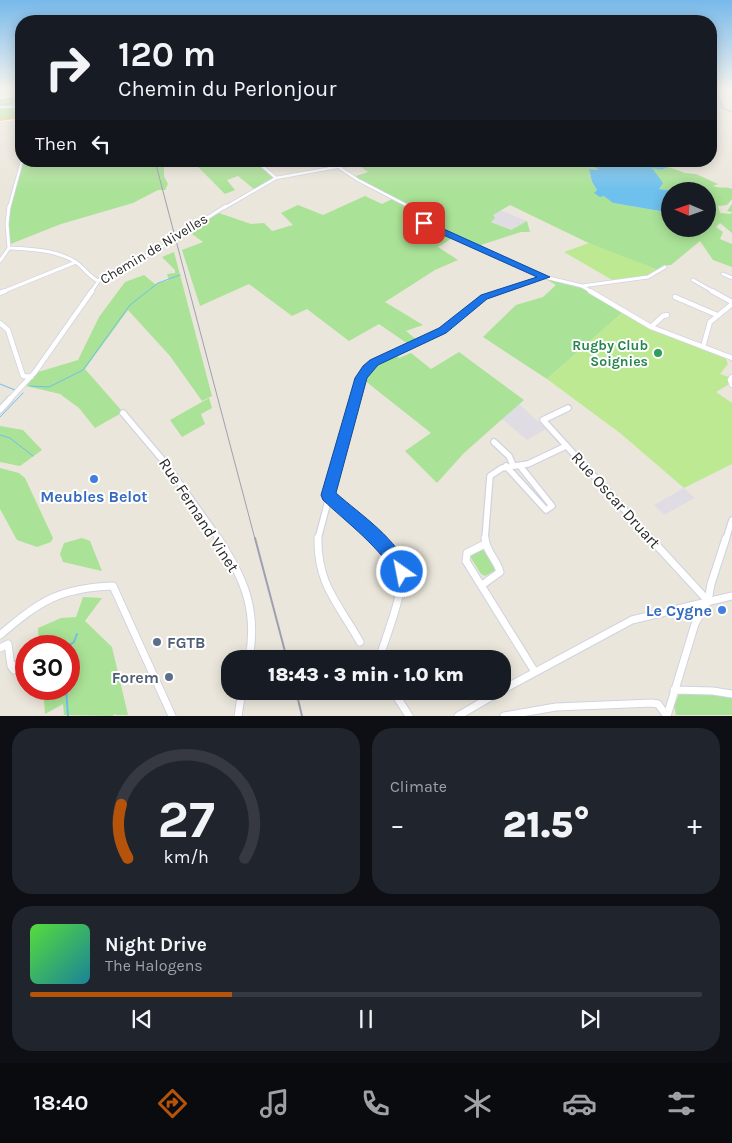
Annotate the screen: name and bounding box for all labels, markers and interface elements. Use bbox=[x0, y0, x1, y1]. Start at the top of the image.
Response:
text: 120 m bbox=[118, 34, 216, 75]
icon: right bbox=[35, 35, 100, 100]
text: Chemin du Perlonjour bbox=[118, 76, 336, 102]
icon: left bbox=[87, 130, 115, 158]
text: Then bbox=[35, 133, 77, 155]
north arrow bbox=[661, 182, 716, 238]
map controls bbox=[661, 182, 716, 237]
pin bbox=[403, 202, 445, 244]
icon: arrive bbox=[410, 209, 438, 237]
street label: Chemin de Nivelles bbox=[97, 210, 211, 288]
place label: Rugby Club Soignies bbox=[572, 337, 648, 370]
marker: Rugby Club Soignies bbox=[652, 347, 664, 359]
street label: Rue Oscar Druart bbox=[568, 448, 664, 552]
street label: Rue Fernand Vinet bbox=[155, 454, 243, 576]
marker: Meubles Belot bbox=[88, 473, 100, 485]
place label: Meubles Belot bbox=[40, 487, 148, 506]
position arrow bbox=[375, 545, 427, 597]
place label: Le Cygne bbox=[646, 601, 712, 620]
marker: Le Cygne bbox=[716, 604, 728, 616]
place label: FGTB bbox=[167, 633, 205, 652]
speed limit sign: 30 bbox=[15, 635, 80, 700]
marker: FGTB bbox=[151, 636, 163, 648]
text: 18:43 · 3 min · 1.0 km bbox=[268, 664, 464, 686]
place label: Forem bbox=[112, 668, 159, 687]
marker: Forem bbox=[163, 671, 175, 683]
text: Climate bbox=[390, 777, 447, 796]
text: 27 bbox=[157, 789, 215, 850]
text: 21.5° bbox=[502, 802, 590, 847]
text: − bbox=[390, 808, 405, 841]
text: + bbox=[687, 808, 702, 841]
text: km/h bbox=[163, 847, 209, 868]
text: Night Drive bbox=[105, 934, 207, 956]
text: The Halogens bbox=[105, 956, 203, 975]
icon: previous bbox=[128, 1005, 156, 1033]
icon: pause bbox=[352, 1005, 380, 1033]
icon: next bbox=[576, 1005, 604, 1033]
icon: directions bbox=[155, 1086, 190, 1121]
icon: music bbox=[257, 1086, 292, 1121]
icon: phone bbox=[358, 1086, 393, 1121]
icon: climate bbox=[460, 1086, 495, 1121]
icon: car bbox=[562, 1086, 597, 1121]
icon: filters bbox=[664, 1086, 699, 1121]
text: 18:40 bbox=[33, 1090, 88, 1116]

